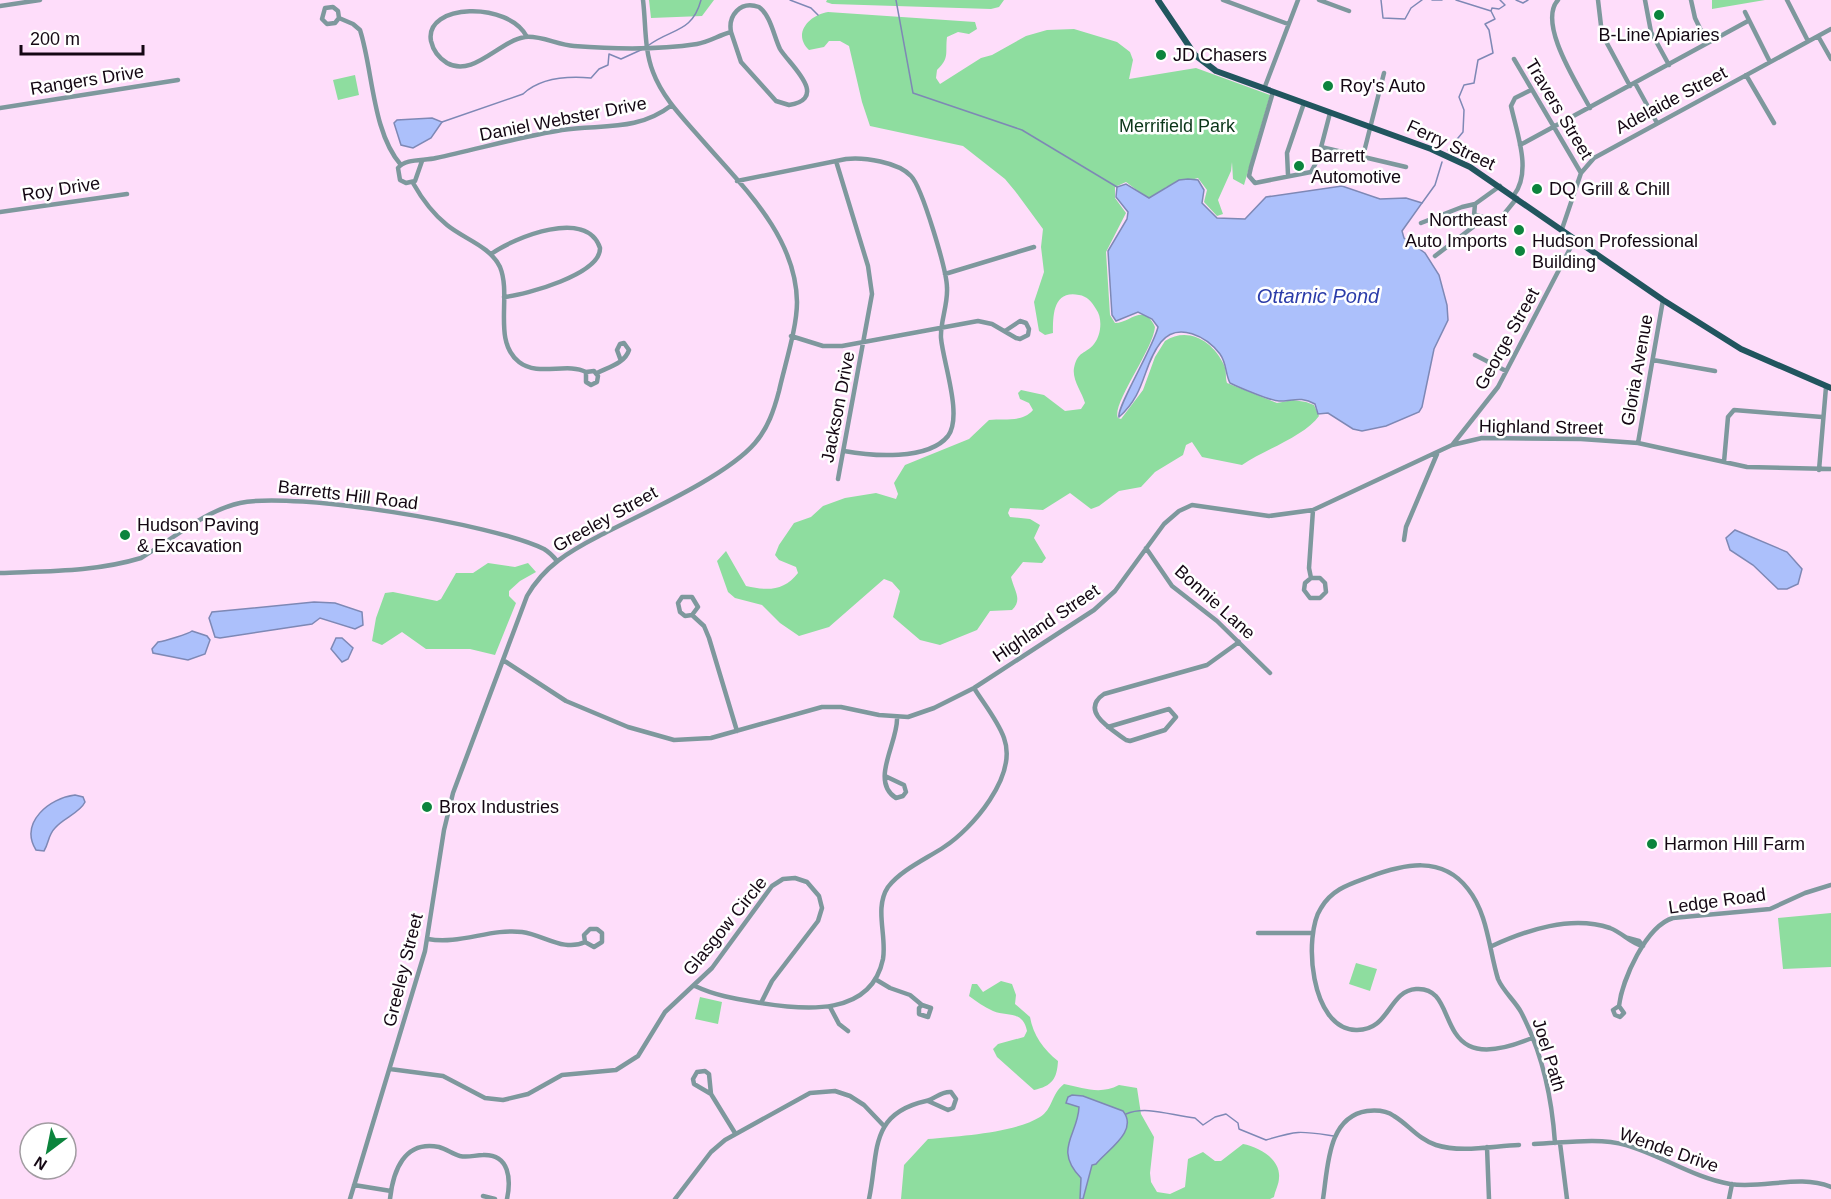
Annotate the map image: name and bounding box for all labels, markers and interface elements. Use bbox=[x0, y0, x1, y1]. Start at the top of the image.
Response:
marker: B-Line Apiaries bbox=[1652, 8, 1666, 22]
scale bar bbox=[21, 18, 142, 56]
place label: B-Line Apiaries bbox=[1598, 25, 1720, 45]
text: 200 m bbox=[30, 29, 80, 49]
place label: JD Chasers bbox=[1173, 45, 1267, 65]
marker: JD Chasers bbox=[1154, 48, 1168, 62]
street label: Travers Street bbox=[1521, 55, 1597, 163]
street label: Rangers Drive bbox=[29, 61, 145, 99]
street label: Adelaide Street bbox=[1612, 62, 1730, 138]
place label: Roy's Auto bbox=[1340, 76, 1425, 96]
marker: Roy's Auto bbox=[1321, 79, 1335, 93]
street label: Daniel Webster Drive bbox=[478, 93, 648, 145]
park label: Merrifield Park bbox=[1119, 116, 1236, 136]
street label: Ferry Street bbox=[1404, 116, 1498, 174]
place label: Barrett Automotive bbox=[1311, 146, 1401, 187]
marker: Barrett Automotive bbox=[1292, 159, 1306, 173]
street label: Roy Drive bbox=[20, 173, 102, 205]
place label: DQ Grill & Chill bbox=[1549, 179, 1670, 199]
marker: DQ Grill & Chill bbox=[1530, 182, 1544, 196]
place label: Northeast Auto Imports bbox=[1405, 210, 1507, 251]
marker: Northeast Auto Imports bbox=[1512, 223, 1526, 237]
place label: Hudson Professional Building bbox=[1532, 231, 1698, 272]
marker: Hudson Professional Building bbox=[1513, 244, 1527, 258]
water label: Ottarnic Pond bbox=[1257, 285, 1380, 307]
street label: George Street bbox=[1471, 285, 1543, 393]
street label: Gloria Avenue bbox=[1617, 313, 1657, 427]
street label: Jackson Drive bbox=[817, 350, 859, 464]
street label: Highland Street bbox=[1479, 416, 1603, 438]
street label: Barretts Hill Road bbox=[277, 476, 419, 514]
street label: Greeley Street bbox=[549, 482, 661, 556]
place label: Hudson Paving & Excavation bbox=[137, 515, 259, 556]
marker: Hudson Paving & Excavation bbox=[118, 528, 132, 542]
street label: Bonnie Lane bbox=[1171, 561, 1259, 643]
street label: Highland Street bbox=[989, 580, 1103, 666]
place label: Brox Industries bbox=[439, 797, 559, 817]
marker: Brox Industries bbox=[420, 800, 434, 814]
place label: Harmon Hill Farm bbox=[1664, 834, 1805, 854]
marker: Harmon Hill Farm bbox=[1645, 837, 1659, 851]
street label: Glasgow Circle bbox=[679, 873, 771, 979]
street label: Ledge Road bbox=[1667, 884, 1767, 918]
street label: Greeley Street bbox=[379, 911, 427, 1029]
street label: Joel Path bbox=[1528, 1016, 1570, 1094]
north arrow bbox=[18, 1121, 78, 1181]
street label: Wende Drive bbox=[1617, 1124, 1721, 1176]
text: N bbox=[31, 1153, 50, 1174]

